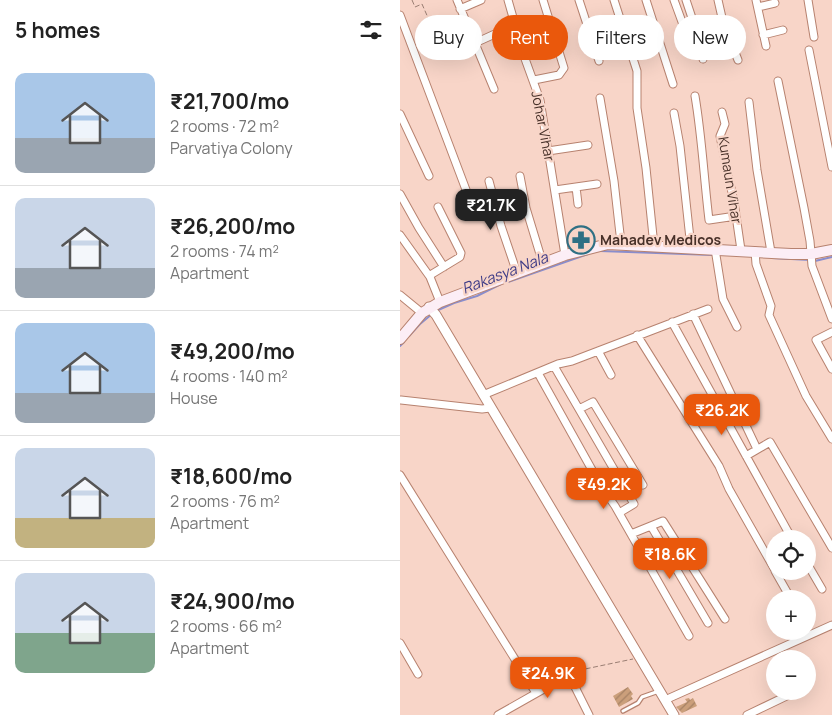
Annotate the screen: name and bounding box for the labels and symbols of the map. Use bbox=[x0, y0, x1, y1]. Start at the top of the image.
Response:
street label: Johar Vihar bbox=[527, 89, 560, 163]
street label: Kumaun Vihar bbox=[714, 135, 747, 225]
pin: ₹21.7K bbox=[450, 188, 532, 231]
pharmacy icon: Mahadev Medicos bbox=[566, 225, 596, 255]
place label: Mahadev Medicos bbox=[600, 230, 721, 249]
water label: Rakasya Nala bbox=[459, 246, 551, 299]
pin: ₹26.2K bbox=[681, 394, 763, 436]
pin: ₹49.2K bbox=[563, 468, 645, 510]
pin: ₹18.6K bbox=[629, 538, 711, 580]
pin: ₹24.9K bbox=[507, 656, 589, 699]

